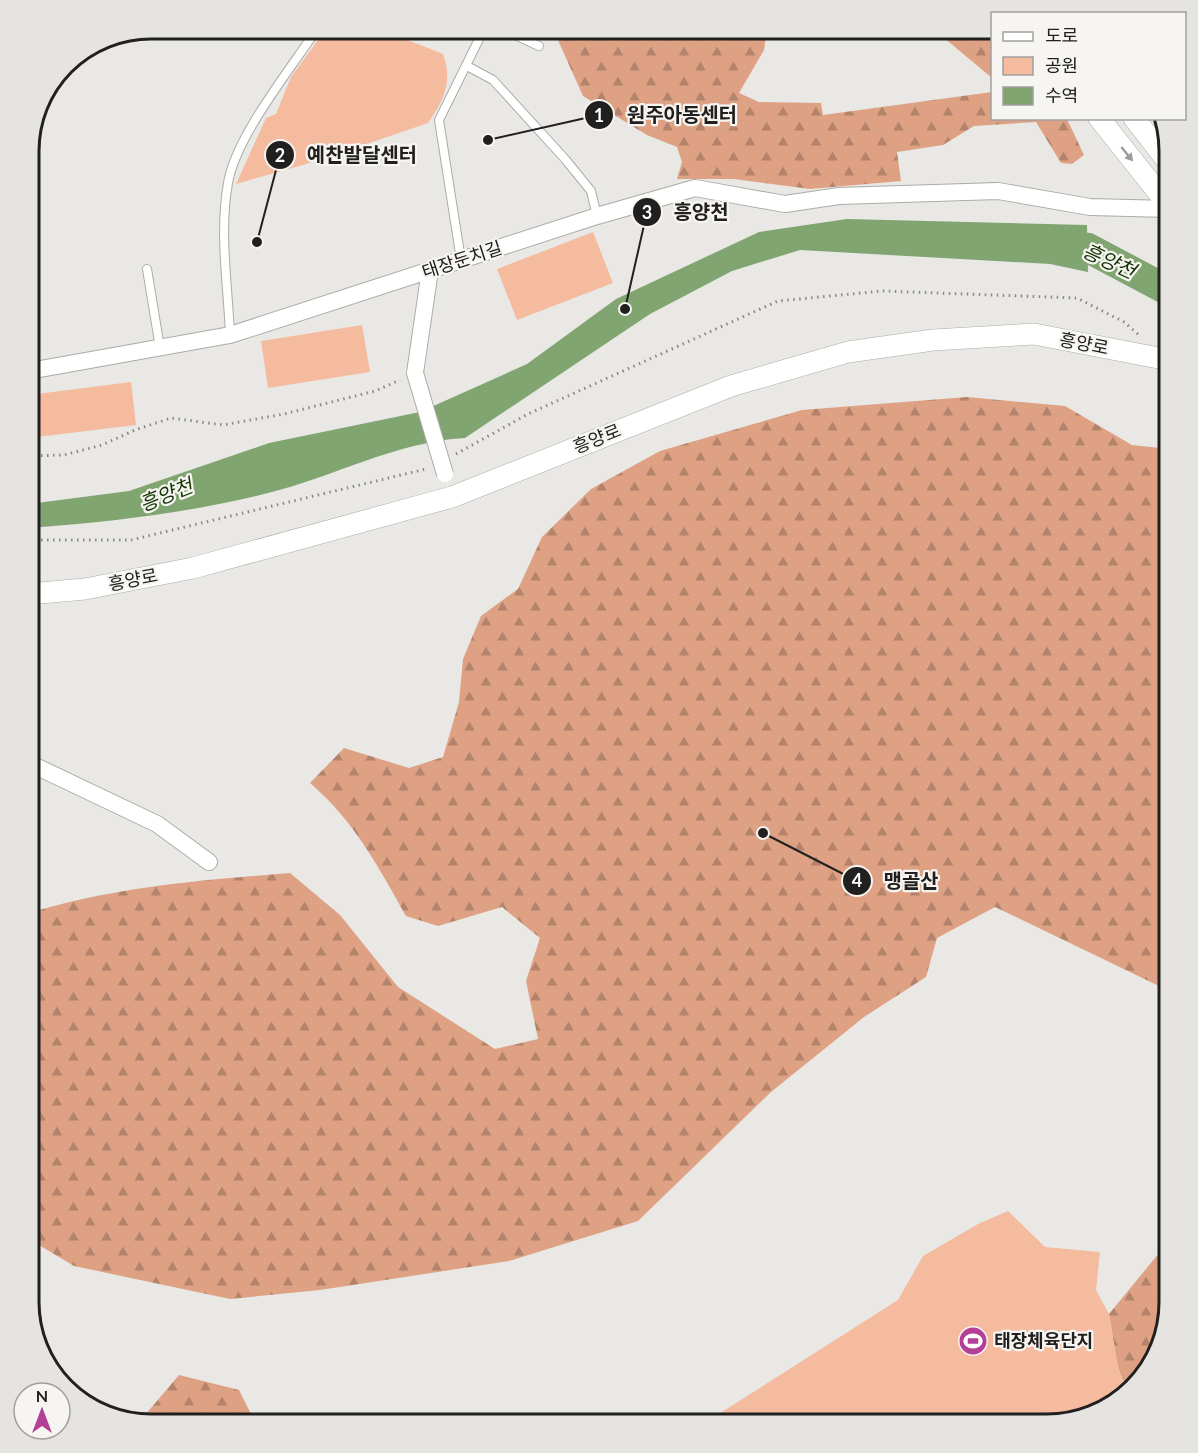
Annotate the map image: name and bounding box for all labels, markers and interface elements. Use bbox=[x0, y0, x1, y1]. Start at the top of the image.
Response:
legend bbox=[991, 12, 1186, 120]
text: 도로 bbox=[1045, 24, 1078, 46]
text: 공원 bbox=[1045, 54, 1078, 76]
text: 수역 bbox=[1045, 84, 1078, 106]
callout: 원주아동센터 bbox=[584, 96, 749, 134]
text: 원주아동센터 bbox=[627, 102, 737, 126]
text: 1 bbox=[594, 104, 604, 126]
callout: 예찬발달센터 bbox=[265, 136, 430, 174]
text: 예찬발달센터 bbox=[307, 142, 417, 166]
text: 2 bbox=[275, 144, 285, 166]
one-way arrow bbox=[1120, 147, 1133, 162]
callout: 흥양천 bbox=[632, 193, 741, 231]
text: 흥양천 bbox=[673, 199, 729, 223]
text: 3 bbox=[642, 201, 652, 223]
street label: 태장둔치길 bbox=[419, 236, 504, 282]
water label: 흥양천 bbox=[1079, 238, 1142, 284]
street label: 흥양로 bbox=[1058, 327, 1111, 359]
street label: 흥양로 bbox=[569, 419, 624, 458]
water label: 흥양천 bbox=[136, 472, 198, 516]
street label: 흥양로 bbox=[106, 563, 159, 595]
callout: 맹골산 bbox=[842, 862, 951, 900]
text: 맹골산 bbox=[883, 868, 939, 892]
text: 4 bbox=[852, 869, 862, 891]
sports icon: 태장체육단지 bbox=[957, 1325, 989, 1357]
place label: 태장체육단지 bbox=[994, 1329, 1093, 1351]
north arrow bbox=[12, 1381, 72, 1441]
text: N bbox=[36, 1386, 48, 1405]

